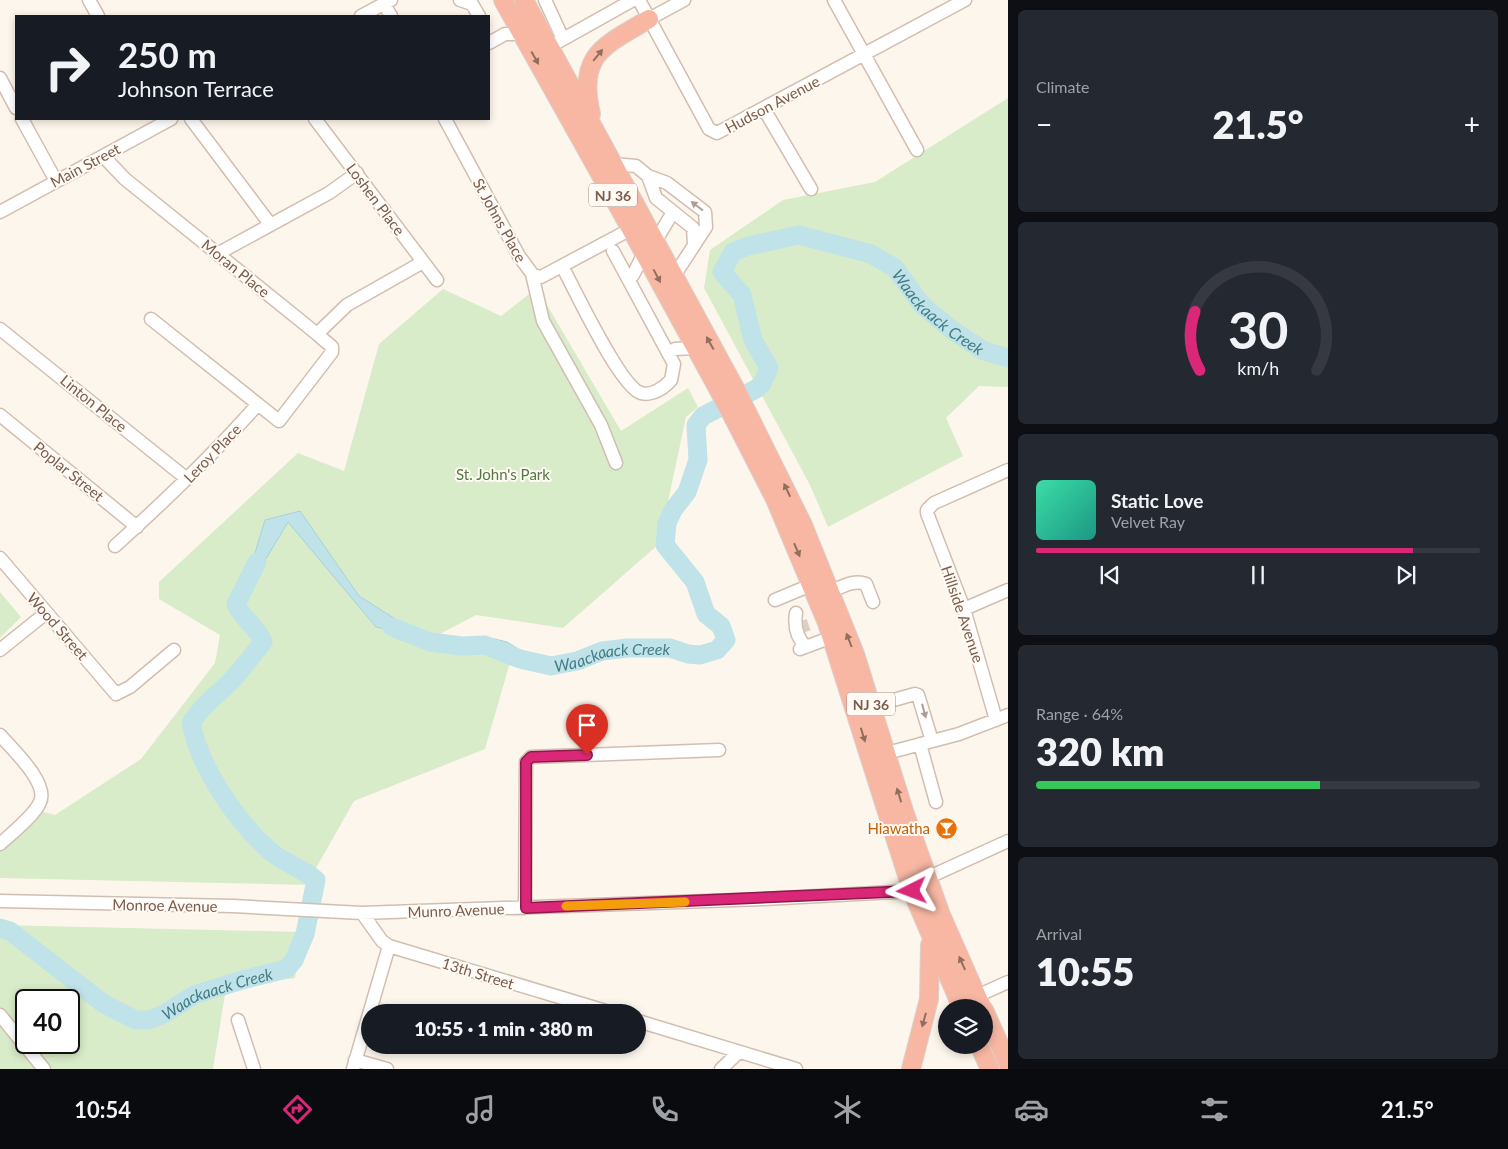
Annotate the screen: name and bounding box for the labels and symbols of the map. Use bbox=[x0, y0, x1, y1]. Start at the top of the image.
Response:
one-way arrow bbox=[593, 48, 604, 61]
one-way arrow bbox=[531, 51, 539, 65]
street label: Hudson Avenue bbox=[722, 72, 822, 136]
street label: Main Street bbox=[47, 139, 124, 191]
street label: Loshen Place bbox=[343, 159, 409, 239]
street label: St Johns Place bbox=[470, 175, 530, 265]
road number: NJ 36 bbox=[589, 184, 637, 206]
one-way arrow bbox=[690, 201, 704, 211]
street label: Moran Place bbox=[198, 235, 274, 301]
water label: Waackaack Creek bbox=[889, 265, 988, 358]
one-way arrow bbox=[653, 269, 661, 284]
one-way arrow bbox=[706, 336, 714, 350]
street label: Linton Place bbox=[57, 371, 131, 435]
street label: Leroy Place bbox=[180, 420, 244, 486]
street label: Poplar Street bbox=[30, 437, 108, 505]
park label: St. John's Park bbox=[456, 465, 550, 483]
one-way arrow bbox=[783, 483, 791, 497]
one-way arrow bbox=[793, 543, 801, 557]
street label: Hillside Avenue bbox=[938, 563, 988, 665]
street label: Wood Street bbox=[24, 589, 93, 664]
one-way arrow bbox=[845, 632, 853, 647]
water label: Waackaack Creek bbox=[552, 638, 670, 675]
road number: NJ 36 bbox=[847, 692, 895, 716]
pin bbox=[566, 704, 608, 755]
one-way arrow bbox=[920, 704, 928, 719]
one-way arrow bbox=[860, 728, 868, 743]
one-way arrow bbox=[895, 787, 903, 802]
bar icon: Hiawatha bbox=[934, 816, 958, 840]
place label: Hiawatha bbox=[867, 819, 930, 837]
position arrow bbox=[885, 864, 937, 916]
street label: Monroe Avenue bbox=[112, 895, 218, 915]
street label: Munro Avenue bbox=[407, 899, 505, 921]
street label: 13th Street bbox=[440, 954, 517, 993]
one-way arrow bbox=[958, 956, 966, 970]
water label: Waackaack Creek bbox=[158, 963, 275, 1023]
speed limit sign: 40 bbox=[15, 989, 80, 1054]
one-way arrow bbox=[920, 1013, 928, 1028]

